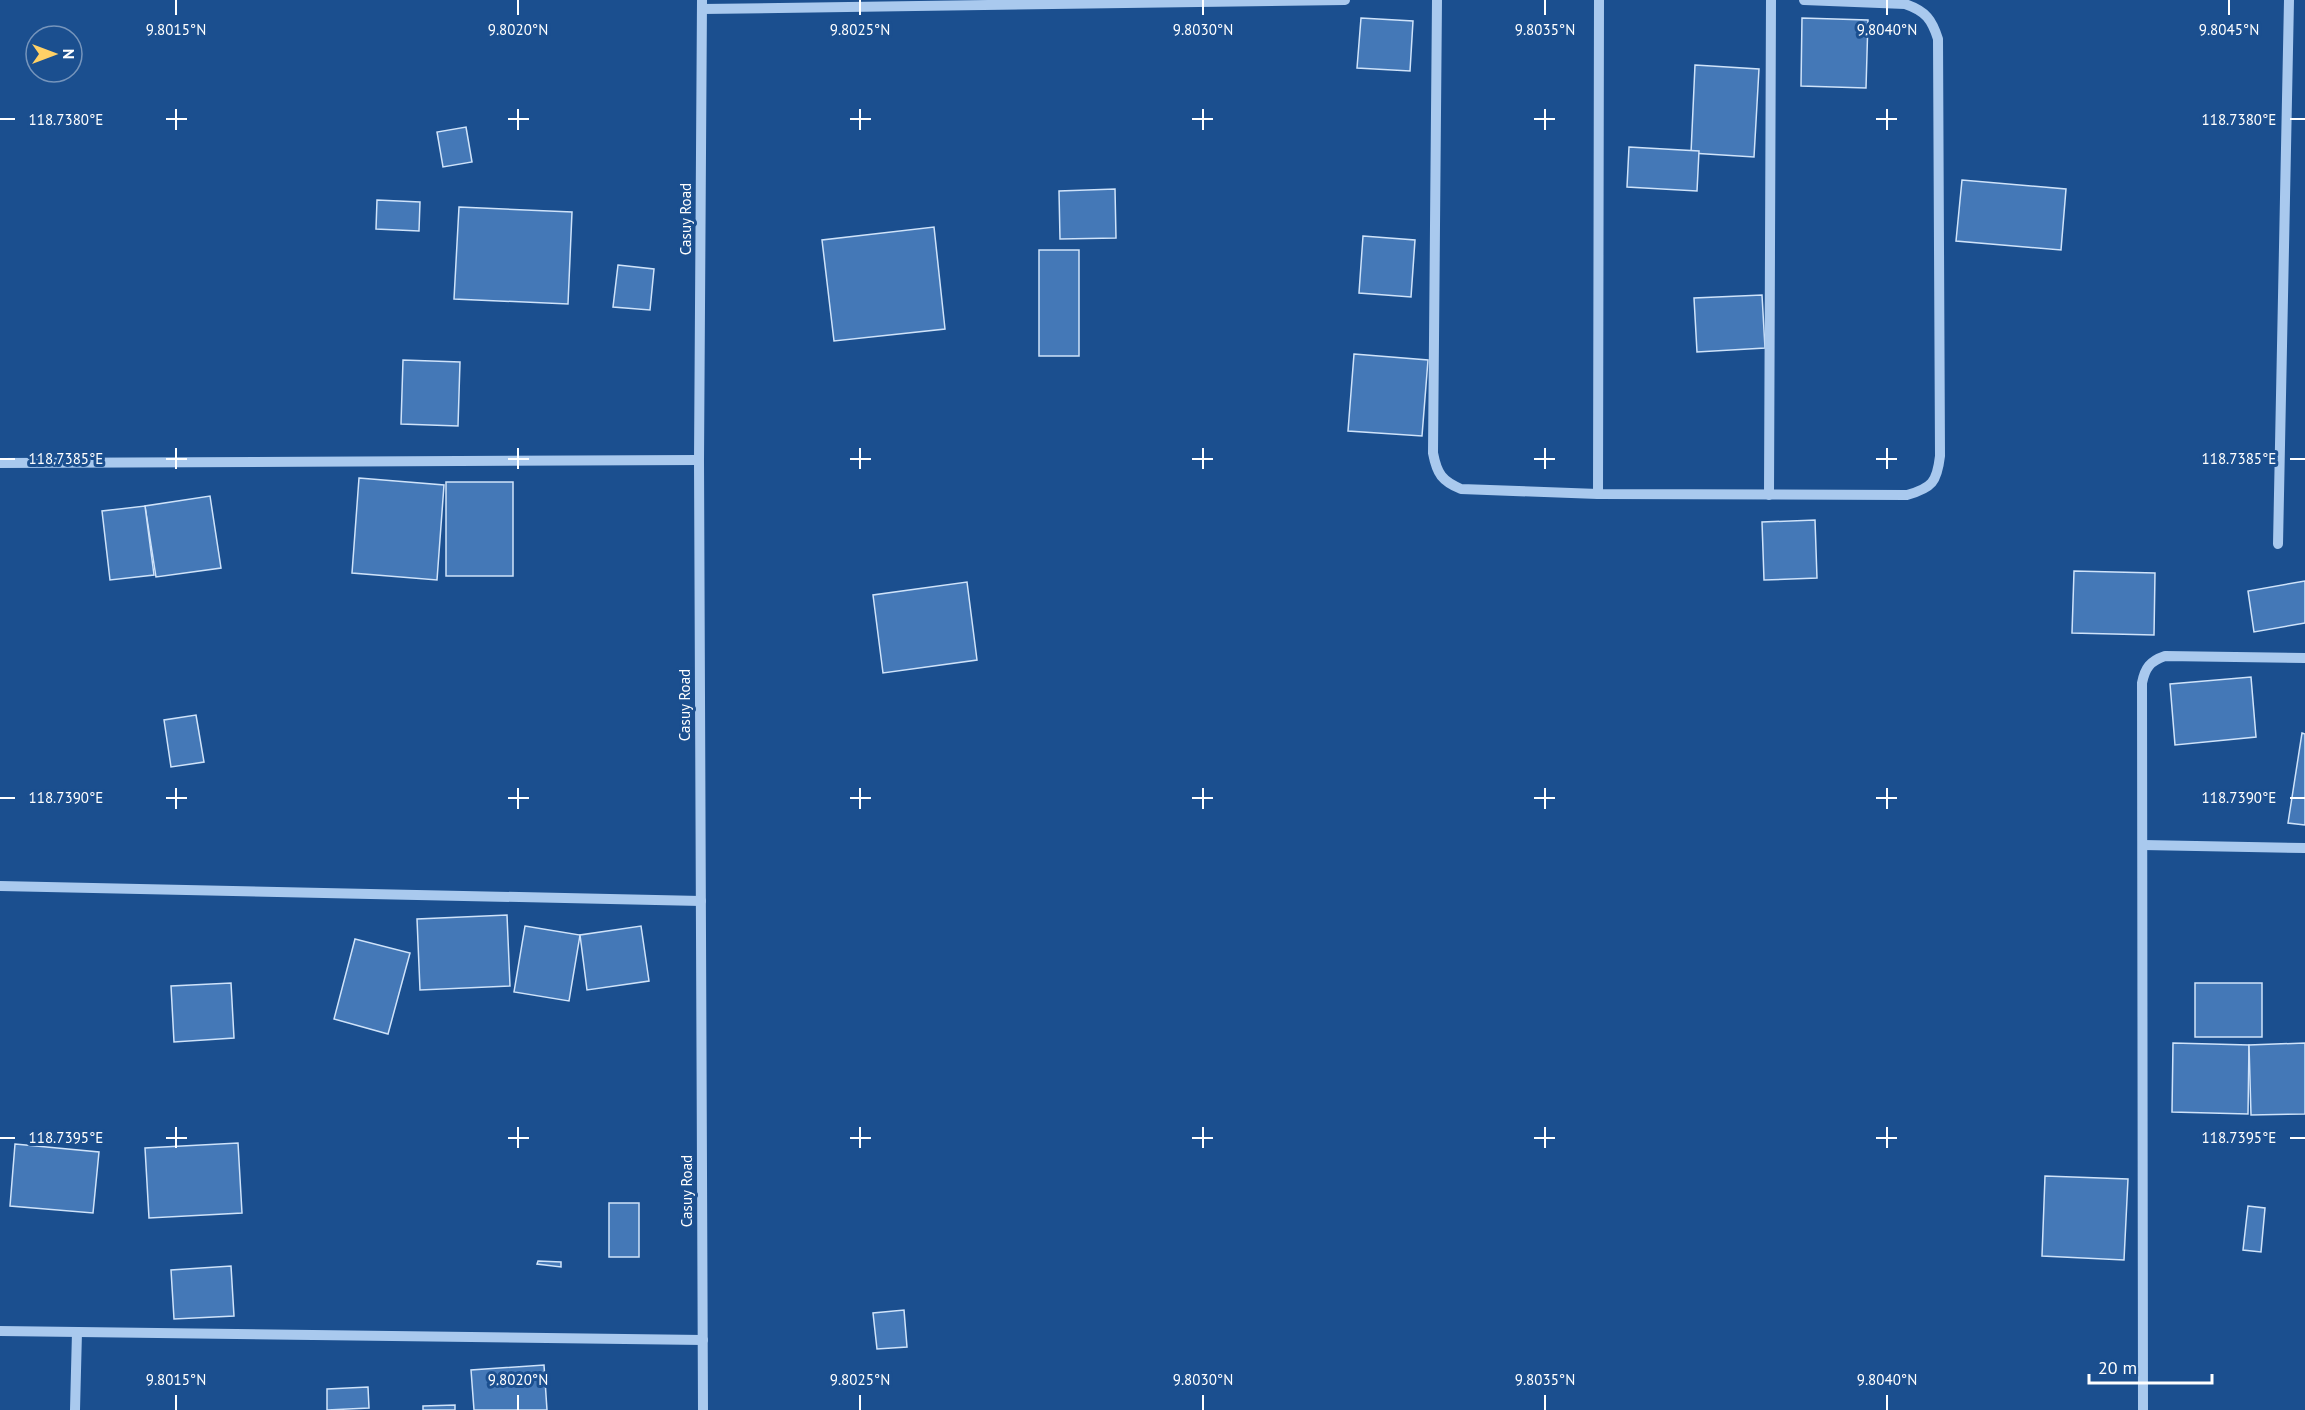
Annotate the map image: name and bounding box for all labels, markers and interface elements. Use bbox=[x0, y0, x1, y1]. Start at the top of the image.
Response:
text: 9.8015°N bbox=[146, 20, 206, 39]
text: 9.8020°N bbox=[488, 20, 548, 39]
text: 9.8025°N bbox=[830, 20, 890, 39]
text: 9.8030°N bbox=[1173, 20, 1233, 39]
text: 9.8035°N bbox=[1515, 20, 1575, 39]
text: 9.8040°N bbox=[1857, 20, 1917, 39]
text: 9.8045°N bbox=[2199, 20, 2259, 39]
north arrow bbox=[24, 24, 84, 84]
text: N bbox=[59, 49, 79, 59]
text: 118.7380°E bbox=[29, 110, 103, 129]
text: 118.7380°E bbox=[2202, 110, 2276, 129]
street label: Casuy Road bbox=[676, 183, 695, 255]
text: 118.7385°E bbox=[29, 449, 103, 468]
text: 118.7385°E bbox=[2202, 449, 2276, 468]
street label: Casuy Road bbox=[675, 669, 694, 741]
text: 118.7390°E bbox=[29, 788, 103, 807]
text: 118.7390°E bbox=[2202, 788, 2276, 807]
text: 118.7395°E bbox=[29, 1128, 103, 1147]
text: 118.7395°E bbox=[2202, 1128, 2276, 1147]
street label: Casuy Road bbox=[677, 1155, 696, 1227]
scale bar bbox=[2089, 1347, 2212, 1385]
text: 20 m bbox=[2098, 1356, 2137, 1379]
text: 9.8015°N bbox=[146, 1370, 206, 1389]
text: 9.8020°N bbox=[488, 1370, 548, 1389]
text: 9.8025°N bbox=[830, 1370, 890, 1389]
text: 9.8030°N bbox=[1173, 1370, 1233, 1389]
text: 9.8035°N bbox=[1515, 1370, 1575, 1389]
text: 9.8040°N bbox=[1857, 1370, 1917, 1389]

